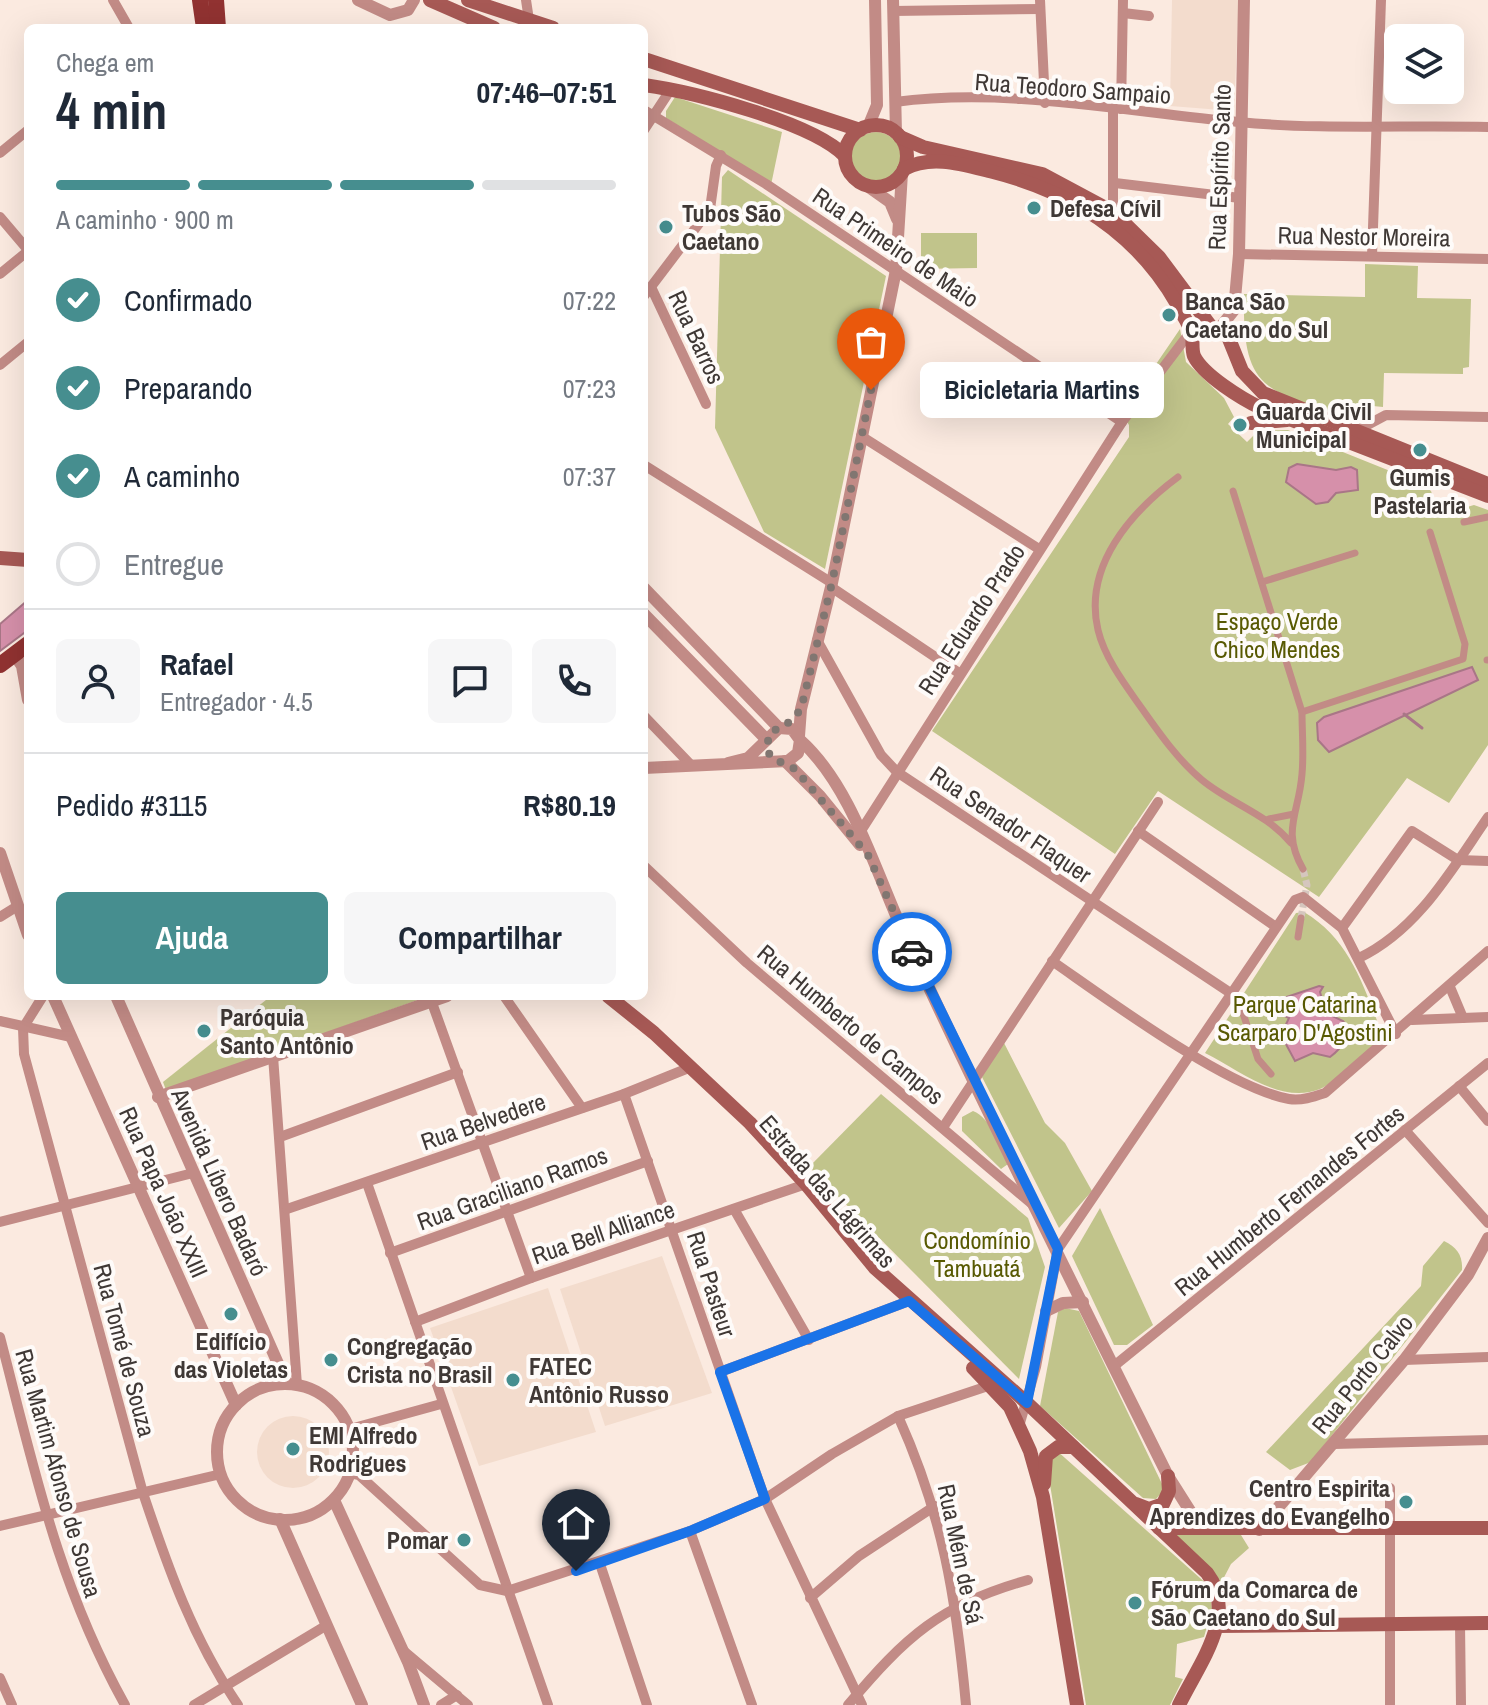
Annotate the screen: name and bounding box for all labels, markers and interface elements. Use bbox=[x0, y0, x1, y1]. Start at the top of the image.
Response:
map controls bbox=[1384, 24, 1464, 104]
button: layers bbox=[1384, 24, 1464, 104]
text: Chega em bbox=[56, 45, 154, 80]
street label: Rua Teodoro Sampaio bbox=[974, 65, 1172, 111]
text: 07:46–07:51 bbox=[477, 72, 616, 112]
text: 4 min bbox=[56, 75, 167, 145]
street label: Rua Espírito Santo bbox=[1200, 83, 1238, 251]
street label: Rua Primeiro de Maio bbox=[807, 180, 985, 314]
place label: Defesa Cívil bbox=[1050, 192, 1162, 224]
place label: Tubos São Caetano bbox=[682, 197, 781, 257]
marker: Defesa Cívil bbox=[1025, 199, 1043, 217]
text: A caminho · 900 m bbox=[56, 202, 234, 237]
marker: Tubos São Caetano bbox=[657, 218, 675, 236]
street label: Rua Nestor Moreira bbox=[1277, 218, 1451, 254]
icon: check bbox=[56, 278, 100, 322]
text: Confirmado bbox=[124, 280, 253, 320]
text: 07:22 bbox=[563, 283, 616, 318]
street label: Rua Barros bbox=[661, 285, 733, 389]
place label: Banca São Caetano do Sul bbox=[1185, 285, 1328, 345]
marker: Banca São Caetano do Sul bbox=[1160, 306, 1178, 324]
pin bbox=[837, 308, 905, 390]
icon: bag bbox=[849, 320, 893, 364]
callout: Bicicletaria Martins bbox=[919, 362, 1163, 418]
icon: check bbox=[56, 366, 100, 410]
text: Preparando bbox=[124, 368, 253, 408]
text: 07:23 bbox=[563, 371, 616, 406]
text: Bicicletaria Martins bbox=[944, 372, 1140, 407]
place label: Guarda Civil Municipal bbox=[1256, 395, 1372, 455]
marker: Guarda Civil Municipal bbox=[1231, 416, 1249, 434]
marker: Gumis Pastelaria bbox=[1411, 441, 1429, 459]
icon: check bbox=[56, 454, 100, 498]
text: A caminho bbox=[124, 456, 240, 496]
text: 07:37 bbox=[563, 459, 616, 494]
place label: Gumis Pastelaria bbox=[1374, 461, 1467, 521]
street label: Rua Eduardo Prado bbox=[910, 537, 1032, 701]
text: Entregue bbox=[124, 544, 224, 584]
park label: Espaço Verde Chico Mendes bbox=[1214, 605, 1340, 665]
button: person bbox=[56, 639, 140, 723]
button: chat bbox=[428, 639, 512, 723]
button: phone bbox=[532, 639, 616, 723]
text: Rafael bbox=[160, 644, 234, 684]
text: Entregador · 4.5 bbox=[160, 684, 313, 719]
street label: Rua Senador Flaquer bbox=[924, 758, 1098, 890]
text: Pedido #3115 bbox=[56, 785, 207, 825]
text: R$80.19 bbox=[523, 785, 616, 825]
button: Ajuda bbox=[56, 892, 328, 984]
button: Compartilhar bbox=[344, 892, 616, 984]
courier bbox=[872, 912, 952, 992]
icon: car bbox=[890, 930, 934, 974]
street label: Rua Humberto de Campos bbox=[751, 937, 951, 1111]
park label: Parque Catarina Scarparo D'Agostini bbox=[1217, 988, 1393, 1048]
place label: Paróquia Santo Antônio bbox=[220, 1001, 354, 1061]
marker: Paróquia Santo Antônio bbox=[195, 1022, 213, 1040]
street label: Avenida Líbero Badaró bbox=[164, 1082, 276, 1281]
street label: Rua Belvedere bbox=[416, 1085, 550, 1157]
street label: Rua Humberto Fernandes Fortes bbox=[1167, 1097, 1411, 1303]
street label: Rua Papa João XXIII bbox=[112, 1102, 216, 1282]
street label: Estrada das Lágrimas bbox=[753, 1108, 903, 1274]
street label: Rua Graciliano Ramos bbox=[412, 1139, 612, 1237]
street label: Rua Bell Alliance bbox=[527, 1193, 679, 1271]
park label: Condomínio Tambuatá bbox=[923, 1224, 1031, 1284]
street label: Rua Pasteur bbox=[680, 1227, 744, 1341]
street label: Rua Tomé de Souza bbox=[87, 1260, 164, 1440]
marker: Edifício das Violetas bbox=[222, 1305, 240, 1323]
street label: Rua Porto Calvo bbox=[1304, 1308, 1420, 1440]
place label: Edifício das Violetas bbox=[174, 1325, 288, 1385]
place label: Congregação Crista no Brasil bbox=[347, 1330, 492, 1390]
street label: Rua Martim Afonso de Sousa bbox=[8, 1345, 110, 1601]
place label: FATEC Antônio Russo bbox=[529, 1350, 669, 1410]
marker: Congregação Crista no Brasil bbox=[322, 1351, 340, 1369]
marker: FATEC Antônio Russo bbox=[504, 1371, 522, 1389]
place label: EMI Alfredo Rodrigues bbox=[309, 1419, 418, 1479]
marker: EMI Alfredo Rodrigues bbox=[284, 1440, 302, 1458]
place label: Centro Espirita Aprendizes do Evangelho bbox=[1149, 1472, 1390, 1532]
street label: Rua Mém de Sá bbox=[931, 1481, 991, 1627]
pin bbox=[542, 1489, 610, 1571]
marker: Centro Espirita Aprendizes do Evangelho bbox=[1397, 1493, 1415, 1511]
icon: home bbox=[554, 1501, 598, 1545]
place label: Pomar bbox=[387, 1524, 448, 1556]
marker: Pomar bbox=[455, 1531, 473, 1549]
place label: Fórum da Comarca de São Caetano do Sul bbox=[1151, 1573, 1358, 1633]
marker: Fórum da Comarca de São Caetano do Sul bbox=[1126, 1594, 1144, 1612]

